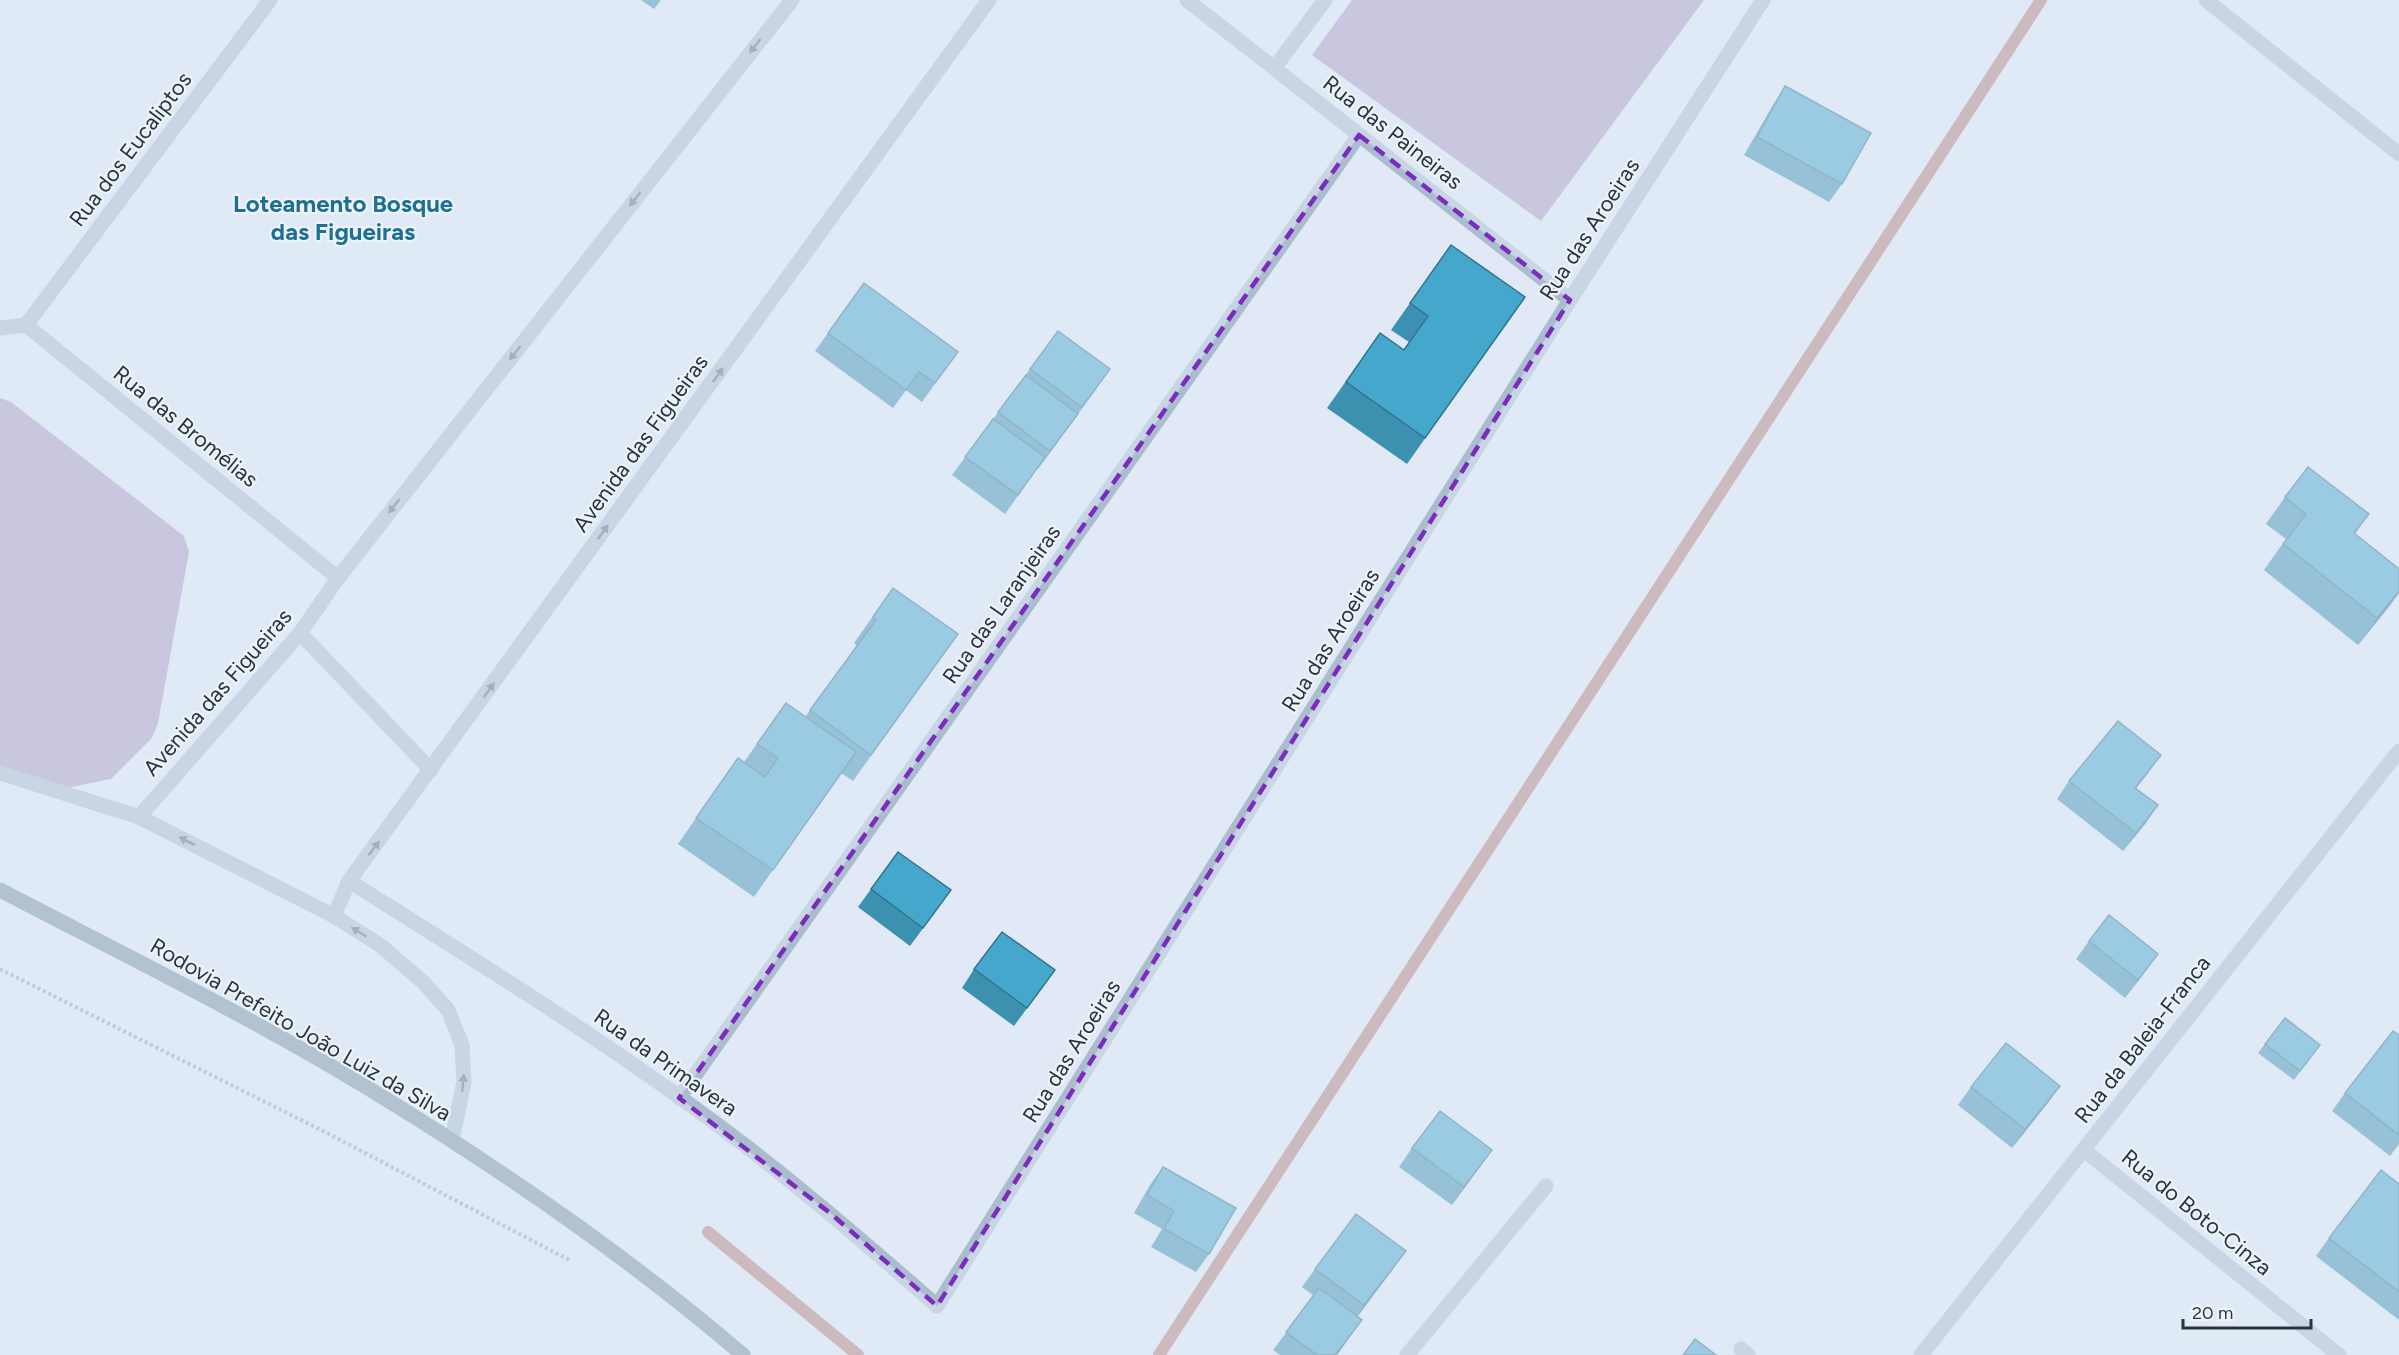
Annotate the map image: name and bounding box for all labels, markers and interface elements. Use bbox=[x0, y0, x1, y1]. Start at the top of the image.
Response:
one-way arrow bbox=[749, 38, 762, 54]
street label: Rua dos Eucaliptos bbox=[63, 67, 197, 232]
street label: Rua das Paineiras bbox=[1318, 70, 1468, 195]
street label: Rua das Aroeiras bbox=[1534, 153, 1645, 305]
district label: Loteamento Bosque das Figueiras bbox=[233, 189, 453, 246]
one-way arrow bbox=[630, 192, 642, 207]
one-way arrow bbox=[508, 345, 521, 361]
street label: Avenida das Figueiras bbox=[567, 349, 714, 537]
street label: Rua das Bromélias bbox=[108, 360, 263, 493]
one-way arrow bbox=[712, 367, 724, 383]
one-way arrow bbox=[389, 499, 401, 514]
street label: Rua das Laranjeiras bbox=[936, 520, 1066, 689]
one-way arrow bbox=[597, 525, 609, 540]
street label: Rua das Aroeiras bbox=[1276, 564, 1385, 717]
street label: Avenida das Figueiras bbox=[137, 603, 297, 781]
one-way arrow bbox=[483, 683, 495, 699]
one-way arrow bbox=[178, 836, 195, 845]
one-way arrow bbox=[367, 840, 379, 855]
one-way arrow bbox=[351, 926, 367, 937]
street label: Rodovia Prefeito João Luiz da Silva bbox=[146, 932, 456, 1127]
street label: Rua da Baleia-Franca bbox=[2069, 950, 2216, 1128]
street label: Rua das Aroeiras bbox=[1017, 975, 1126, 1128]
street label: Rua da Primavera bbox=[589, 1003, 743, 1122]
one-way arrow bbox=[458, 1074, 467, 1093]
street label: Rua do Boto-Cinza bbox=[2116, 1144, 2277, 1281]
scale bar bbox=[2183, 1292, 2310, 1330]
text: 20 m bbox=[2192, 1302, 2233, 1324]

